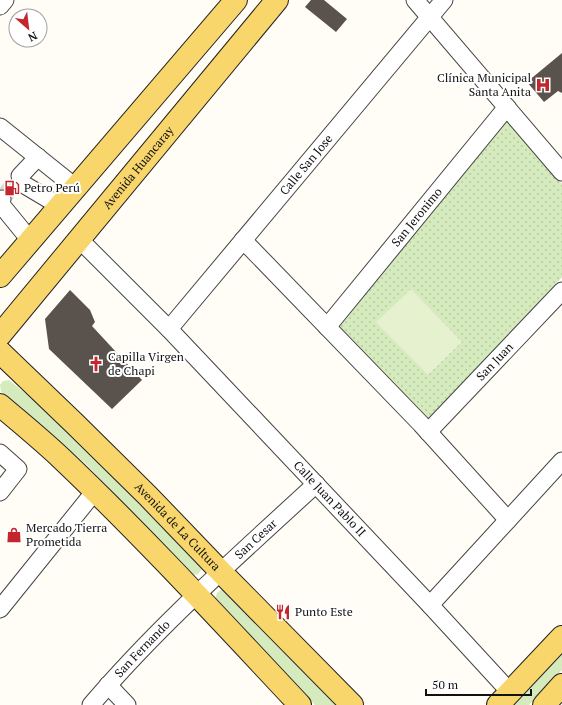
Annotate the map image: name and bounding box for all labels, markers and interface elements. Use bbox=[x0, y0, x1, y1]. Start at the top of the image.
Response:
north arrow bbox=[8, 8, 48, 48]
text: N bbox=[25, 29, 40, 45]
place label: Clínica Municipal Santa Anita bbox=[437, 70, 531, 99]
hospital icon: Clínica Municipal Santa Anita bbox=[534, 76, 552, 94]
street label: Avenida Huancaray bbox=[99, 122, 177, 212]
street label: Calle San Jose bbox=[276, 131, 336, 198]
fuel station icon: Petro Perú bbox=[3, 179, 21, 197]
place label: Petro Perú bbox=[24, 180, 80, 195]
street label: San Jeronimo bbox=[388, 184, 445, 249]
street label: San Juan bbox=[473, 339, 516, 383]
place label: Capilla Virgen de Chapi bbox=[108, 349, 184, 378]
church icon: Capilla Virgen de Chapi bbox=[87, 355, 105, 373]
street label: Calle Juan Pablo II bbox=[291, 458, 369, 539]
street label: Avenida de La Cultura bbox=[132, 479, 224, 574]
street label: San Cesar bbox=[231, 515, 280, 562]
place label: Mercado Tierra Prometida bbox=[26, 520, 107, 549]
shop icon: Mercado Tierra Prometida bbox=[5, 526, 23, 544]
restaurant icon: Punto Este bbox=[274, 603, 292, 621]
place label: Punto Este bbox=[295, 604, 353, 619]
street label: San Fernando bbox=[111, 617, 173, 680]
scale bar bbox=[426, 671, 531, 697]
text: 50 m bbox=[432, 677, 459, 692]

